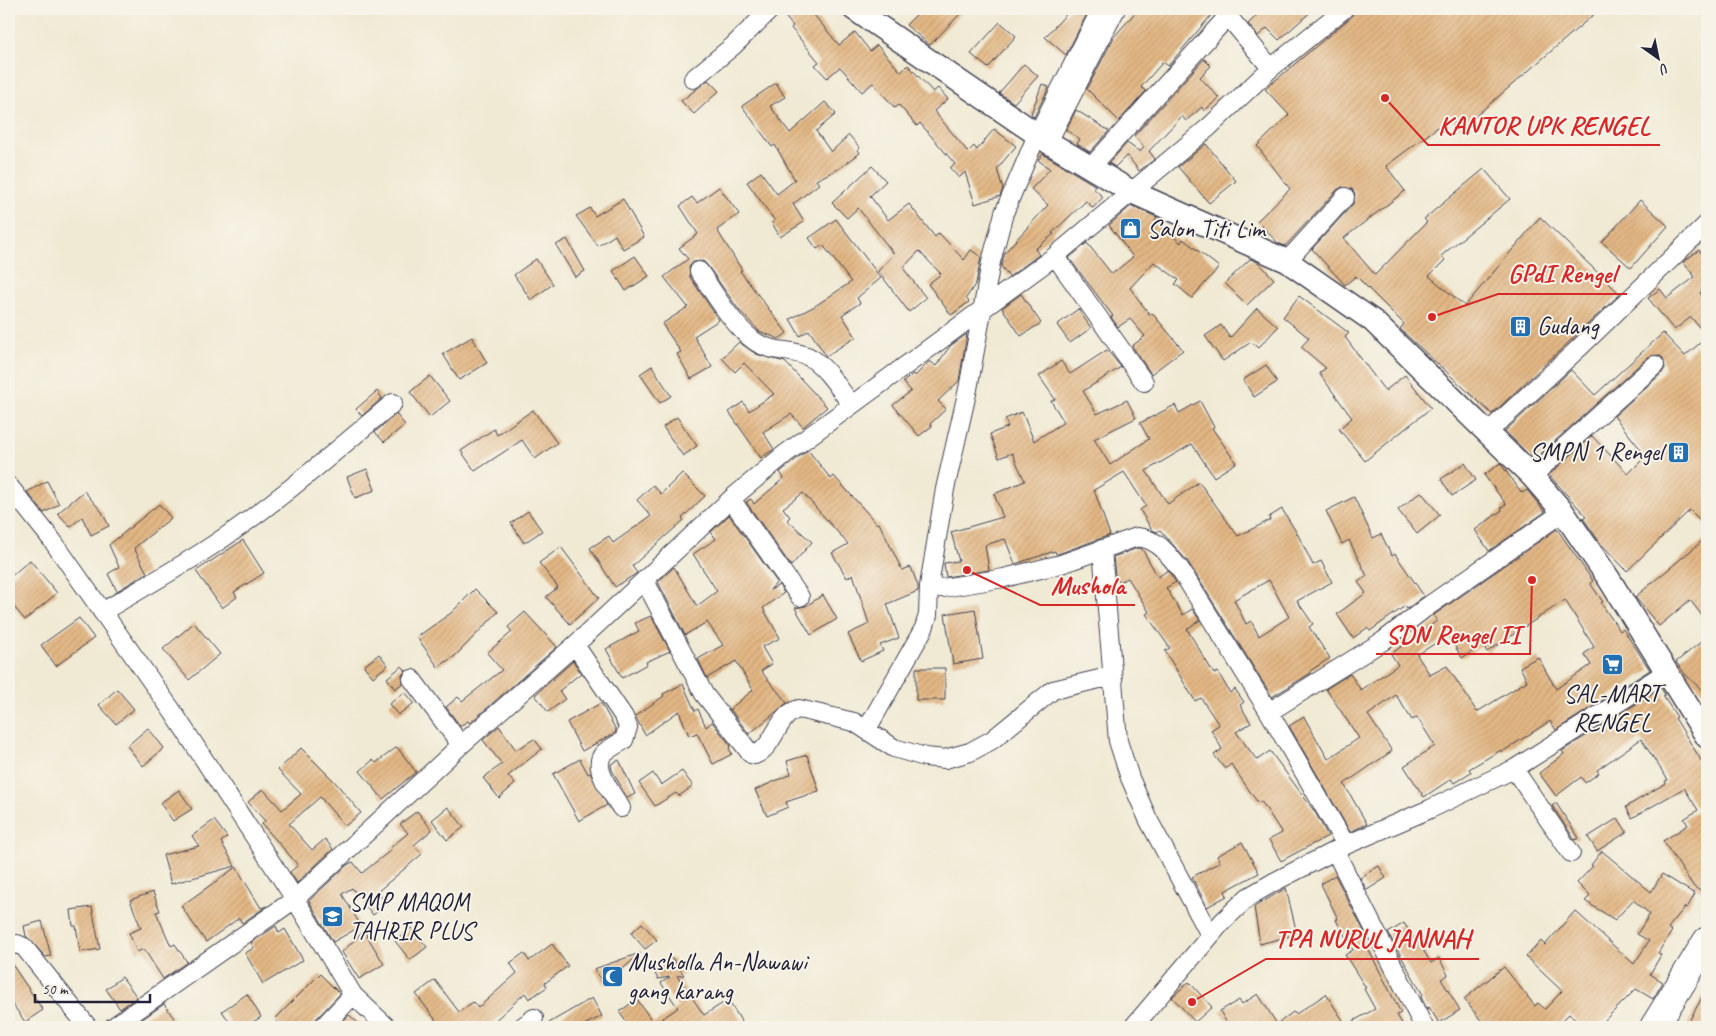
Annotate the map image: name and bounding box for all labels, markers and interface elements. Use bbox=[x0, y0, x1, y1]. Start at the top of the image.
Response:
north arrow bbox=[1634, 32, 1684, 82]
text: U bbox=[1655, 60, 1672, 79]
callout: KANTOR UPK RENGEL bbox=[1428, 104, 1660, 145]
text: KANTOR UPK RENGEL bbox=[1438, 109, 1652, 142]
place label: Salon Titi Lim bbox=[1147, 213, 1267, 245]
shop icon: Salon Titi Lim bbox=[1119, 217, 1143, 241]
callout: GPdI Rengel bbox=[1498, 253, 1627, 294]
text: GPdI Rengel bbox=[1508, 257, 1621, 290]
place label: Gudang bbox=[1537, 310, 1601, 342]
building icon: Gudang bbox=[1509, 314, 1533, 338]
place label: SMPN 1 Rengel bbox=[1529, 436, 1668, 468]
building icon: SMPN 1 Rengel bbox=[1667, 440, 1691, 464]
callout: Mushola bbox=[1040, 564, 1135, 605]
text: Mushola bbox=[1051, 569, 1127, 602]
callout: SDN Rengel II bbox=[1376, 613, 1530, 654]
text: SDN Rengel II bbox=[1386, 618, 1526, 651]
supermarket icon: SAL-MART RENGEL bbox=[1600, 653, 1624, 677]
place label: SAL-MART RENGEL bbox=[1564, 678, 1667, 739]
place label: SMP MAQOM TAHRIR PLUS bbox=[349, 886, 478, 947]
school or university icon: SMP MAQOM TAHRIR PLUS bbox=[321, 904, 345, 928]
callout: TPA NURUL JANNAH bbox=[1266, 918, 1479, 959]
text: TPA NURUL JANNAH bbox=[1275, 922, 1475, 955]
place label: Musholla An-Nawawi gang karang bbox=[628, 946, 810, 1007]
mosque icon: Musholla An-Nawawi gang karang bbox=[600, 964, 624, 988]
scale bar bbox=[35, 971, 150, 1003]
text: 50 m bbox=[42, 980, 69, 999]

